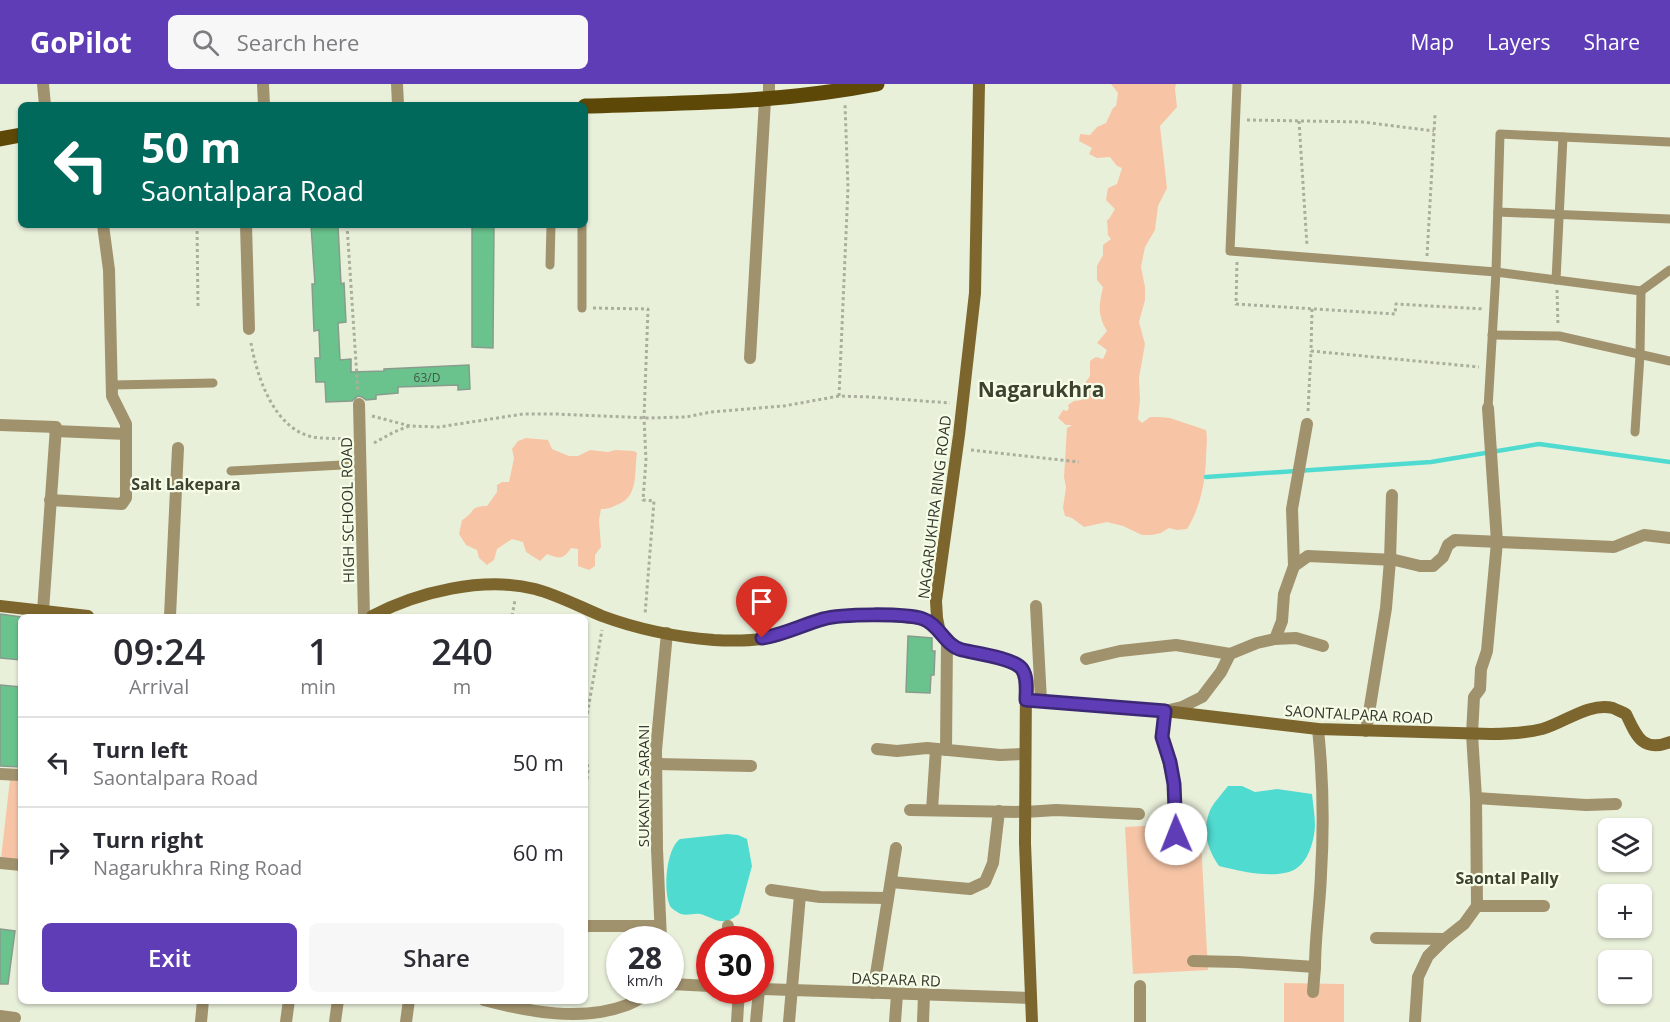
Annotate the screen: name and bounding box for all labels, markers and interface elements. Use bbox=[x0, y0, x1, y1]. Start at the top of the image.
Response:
search box bbox=[168, 15, 588, 69]
text: GoPilot bbox=[30, 23, 132, 61]
icon: search bbox=[189, 26, 222, 59]
text: Search here bbox=[237, 27, 359, 57]
text: Map bbox=[1411, 28, 1454, 56]
text: Layers bbox=[1487, 28, 1551, 56]
text: Share bbox=[1584, 28, 1640, 56]
text: 50 m bbox=[141, 118, 241, 175]
icon: left bbox=[42, 126, 120, 204]
text: Saontalpara Road bbox=[141, 172, 364, 209]
house number: 63/D bbox=[414, 369, 440, 386]
district label: Nagarukhra bbox=[978, 375, 1104, 403]
street label: NAGARUKHRA RING ROAD bbox=[913, 414, 955, 600]
street label: HIGH SCHOOL ROAD bbox=[336, 437, 358, 583]
district label: Salt Lakepara bbox=[131, 473, 241, 495]
pin bbox=[736, 576, 787, 638]
icon: arrive bbox=[745, 585, 778, 618]
text: 09:24 bbox=[113, 627, 205, 676]
text: 1 bbox=[308, 627, 329, 676]
text: 240 bbox=[431, 627, 493, 676]
text: Arrival bbox=[129, 673, 189, 700]
text: min bbox=[300, 673, 336, 700]
text: m bbox=[453, 673, 471, 700]
street label: SAONTALPARA ROAD bbox=[1284, 700, 1434, 728]
street label: SUKANTA SARANI bbox=[633, 725, 653, 847]
text: Turn left bbox=[93, 734, 188, 764]
icon: left bbox=[42, 746, 75, 779]
text: 50 m bbox=[513, 747, 564, 777]
text: Saontalpara Road bbox=[93, 764, 258, 791]
position arrow bbox=[1144, 802, 1208, 866]
map controls bbox=[1598, 818, 1652, 1004]
button: layers bbox=[1598, 818, 1652, 872]
text: Turn right bbox=[93, 824, 204, 854]
icon: right bbox=[42, 836, 75, 869]
text: 60 m bbox=[513, 837, 564, 867]
text: Nagarukhra Ring Road bbox=[93, 854, 302, 881]
district label: Saontal Pally bbox=[1455, 867, 1559, 889]
button: + bbox=[1598, 884, 1652, 938]
button: Exit bbox=[42, 923, 297, 992]
button: Share bbox=[309, 923, 564, 992]
speed limit sign: 30 bbox=[696, 926, 774, 1004]
text: 28 bbox=[628, 937, 662, 978]
button: − bbox=[1598, 950, 1652, 1004]
street label: DASPARA RD bbox=[851, 967, 941, 991]
text: km/h bbox=[627, 970, 663, 990]

